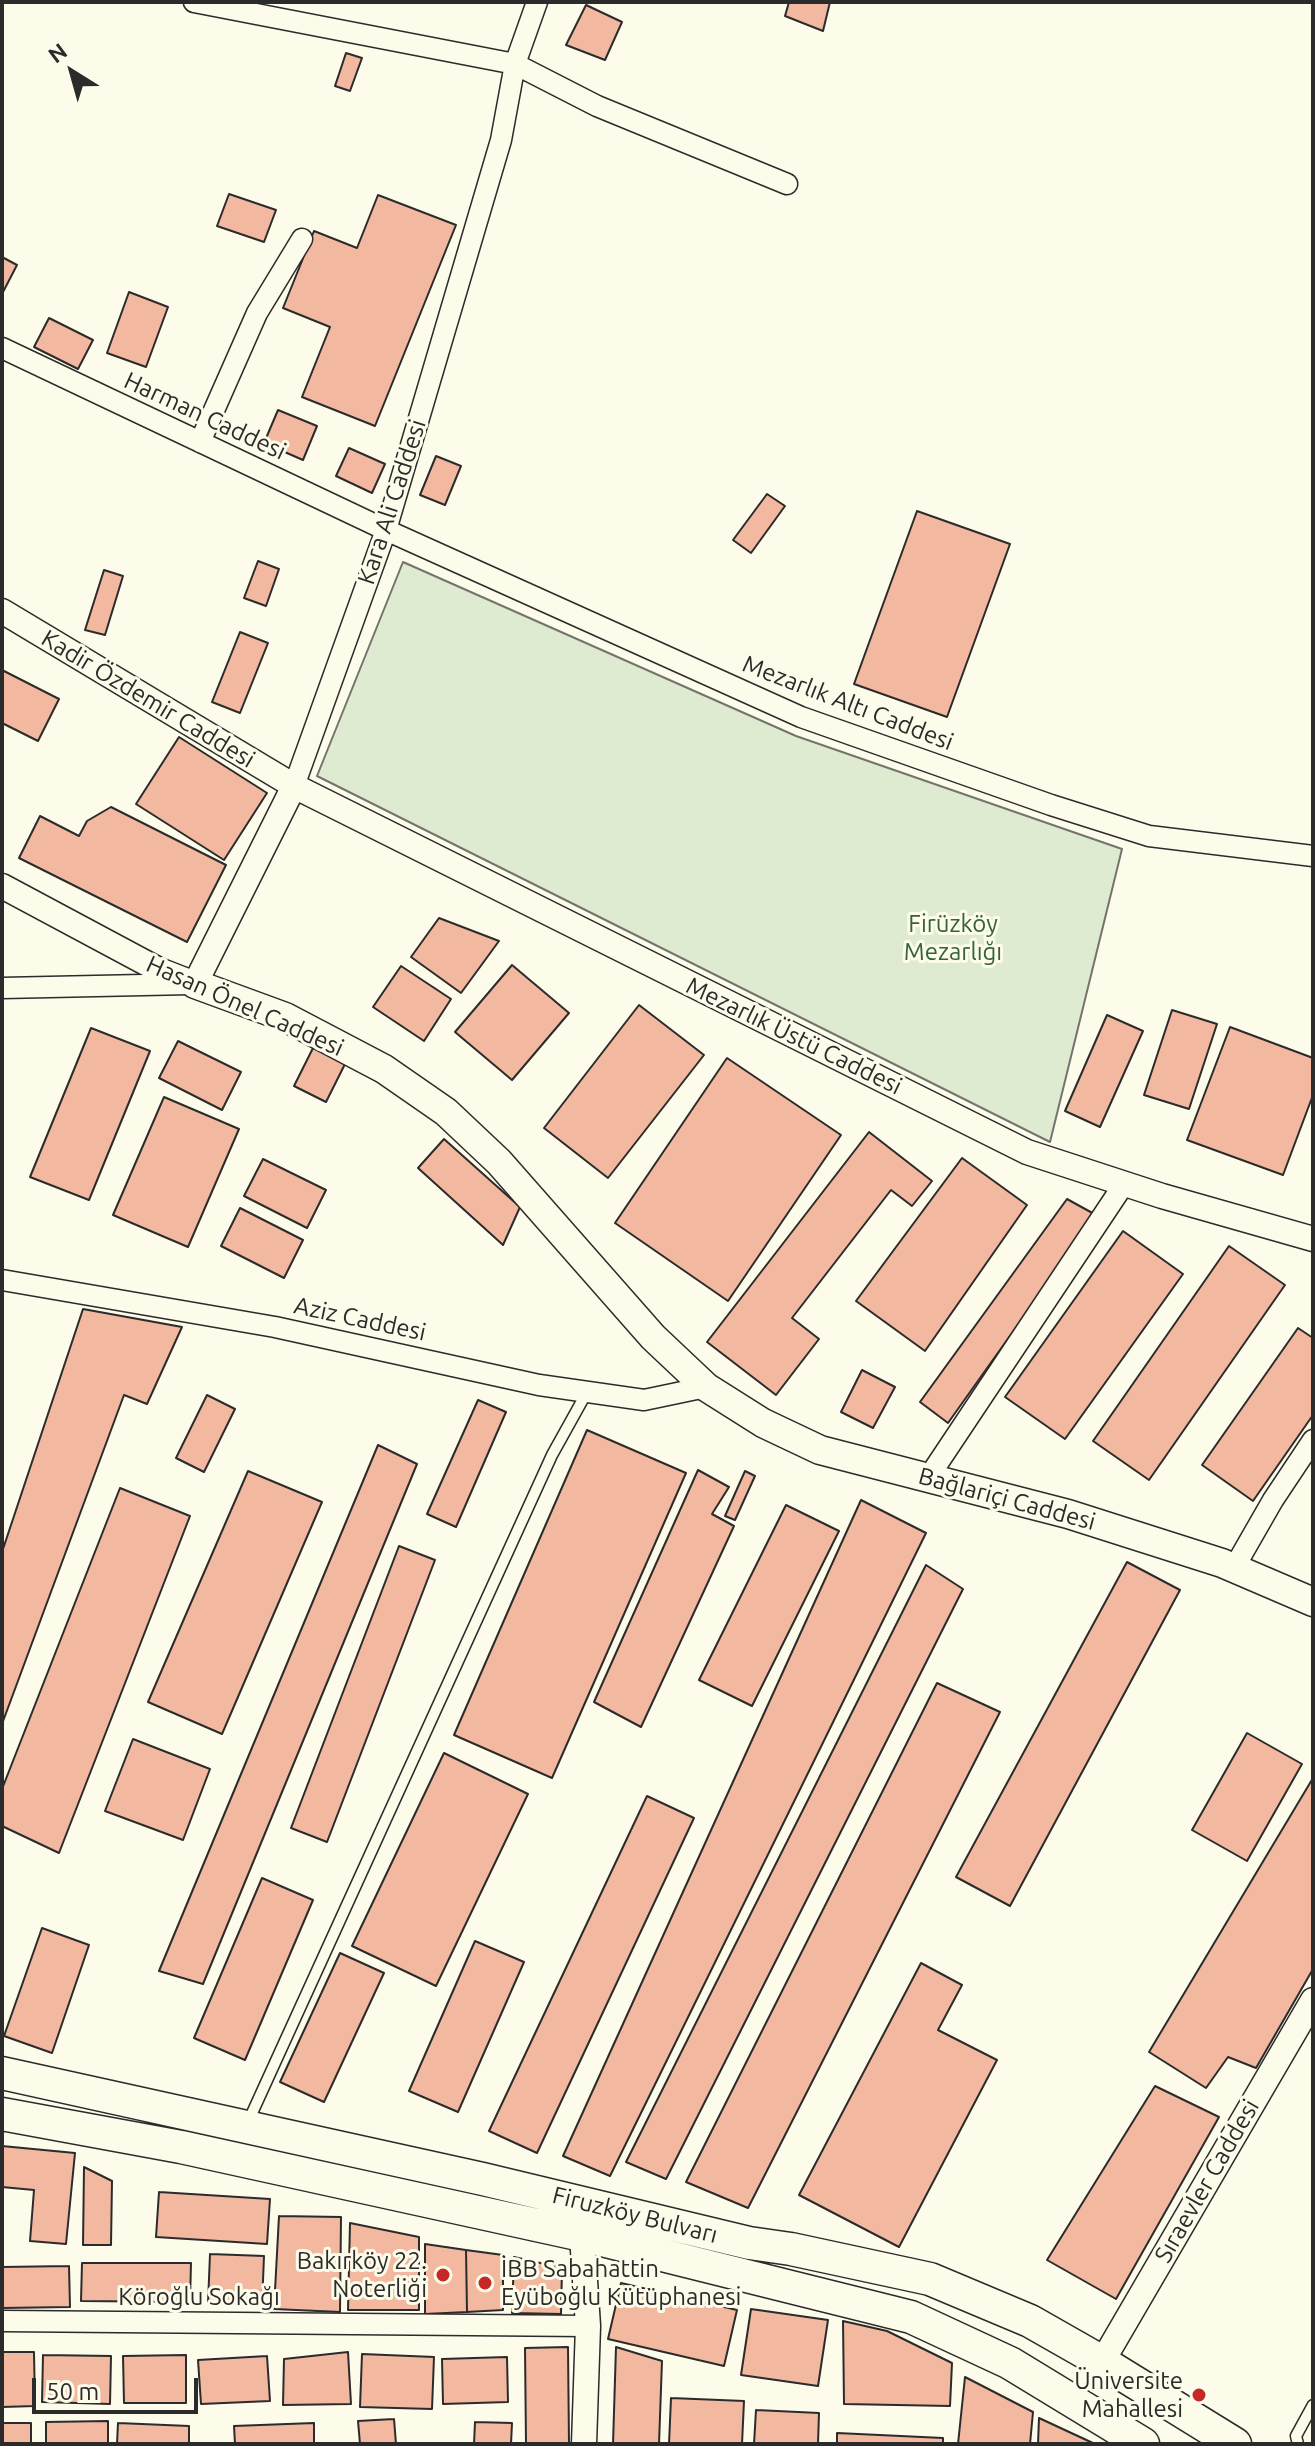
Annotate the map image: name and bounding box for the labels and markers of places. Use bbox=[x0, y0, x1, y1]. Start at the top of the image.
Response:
place label: Bakırköy 22. Noterliği bbox=[297, 2247, 427, 2303]
place label: İBB Sabahattin Eyüboğlu Kütüphanesi bbox=[501, 2255, 741, 2311]
marker: Bakırköy 22. Noterliği bbox=[434, 2266, 452, 2284]
marker: İBB Sabahattin Eyüboğlu Kütüphanesi bbox=[476, 2274, 494, 2292]
place label: Üniversite Mahallesi bbox=[1074, 2367, 1183, 2423]
marker: Üniversite Mahallesi bbox=[1190, 2386, 1208, 2404]

